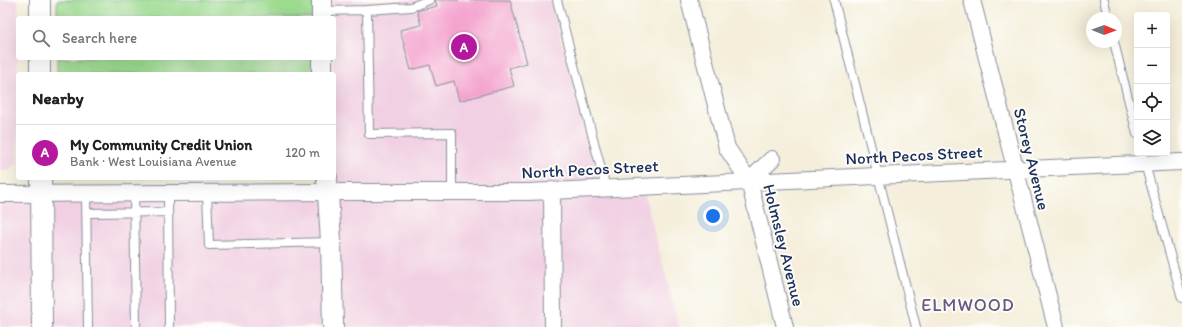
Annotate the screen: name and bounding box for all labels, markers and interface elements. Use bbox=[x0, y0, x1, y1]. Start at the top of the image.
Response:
north arrow bbox=[1086, 12, 1122, 48]
map controls bbox=[1134, 12, 1170, 156]
button: + bbox=[1134, 12, 1170, 48]
search box bbox=[16, 16, 336, 60]
icon: search bbox=[30, 27, 52, 49]
text: Search here bbox=[62, 29, 137, 47]
pin: A bbox=[451, 32, 477, 62]
button: − bbox=[1134, 48, 1170, 84]
button: locate bbox=[1134, 84, 1170, 120]
text: Nearby bbox=[32, 88, 84, 108]
street label: Storey Avenue bbox=[1010, 106, 1054, 212]
button: layers bbox=[1134, 120, 1170, 156]
text: My Community Credit Union bbox=[70, 136, 252, 154]
street label: North Pecos Street bbox=[845, 141, 984, 169]
text: A bbox=[41, 145, 49, 160]
text: 120 m bbox=[285, 145, 320, 160]
text: Bank · West Louisiana Avenue bbox=[70, 154, 237, 169]
street label: North Pecos Street bbox=[521, 155, 660, 183]
street label: Holmsley Avenue bbox=[759, 182, 809, 308]
your location bbox=[703, 206, 723, 226]
district label: ELMWOOD bbox=[921, 294, 1015, 316]

